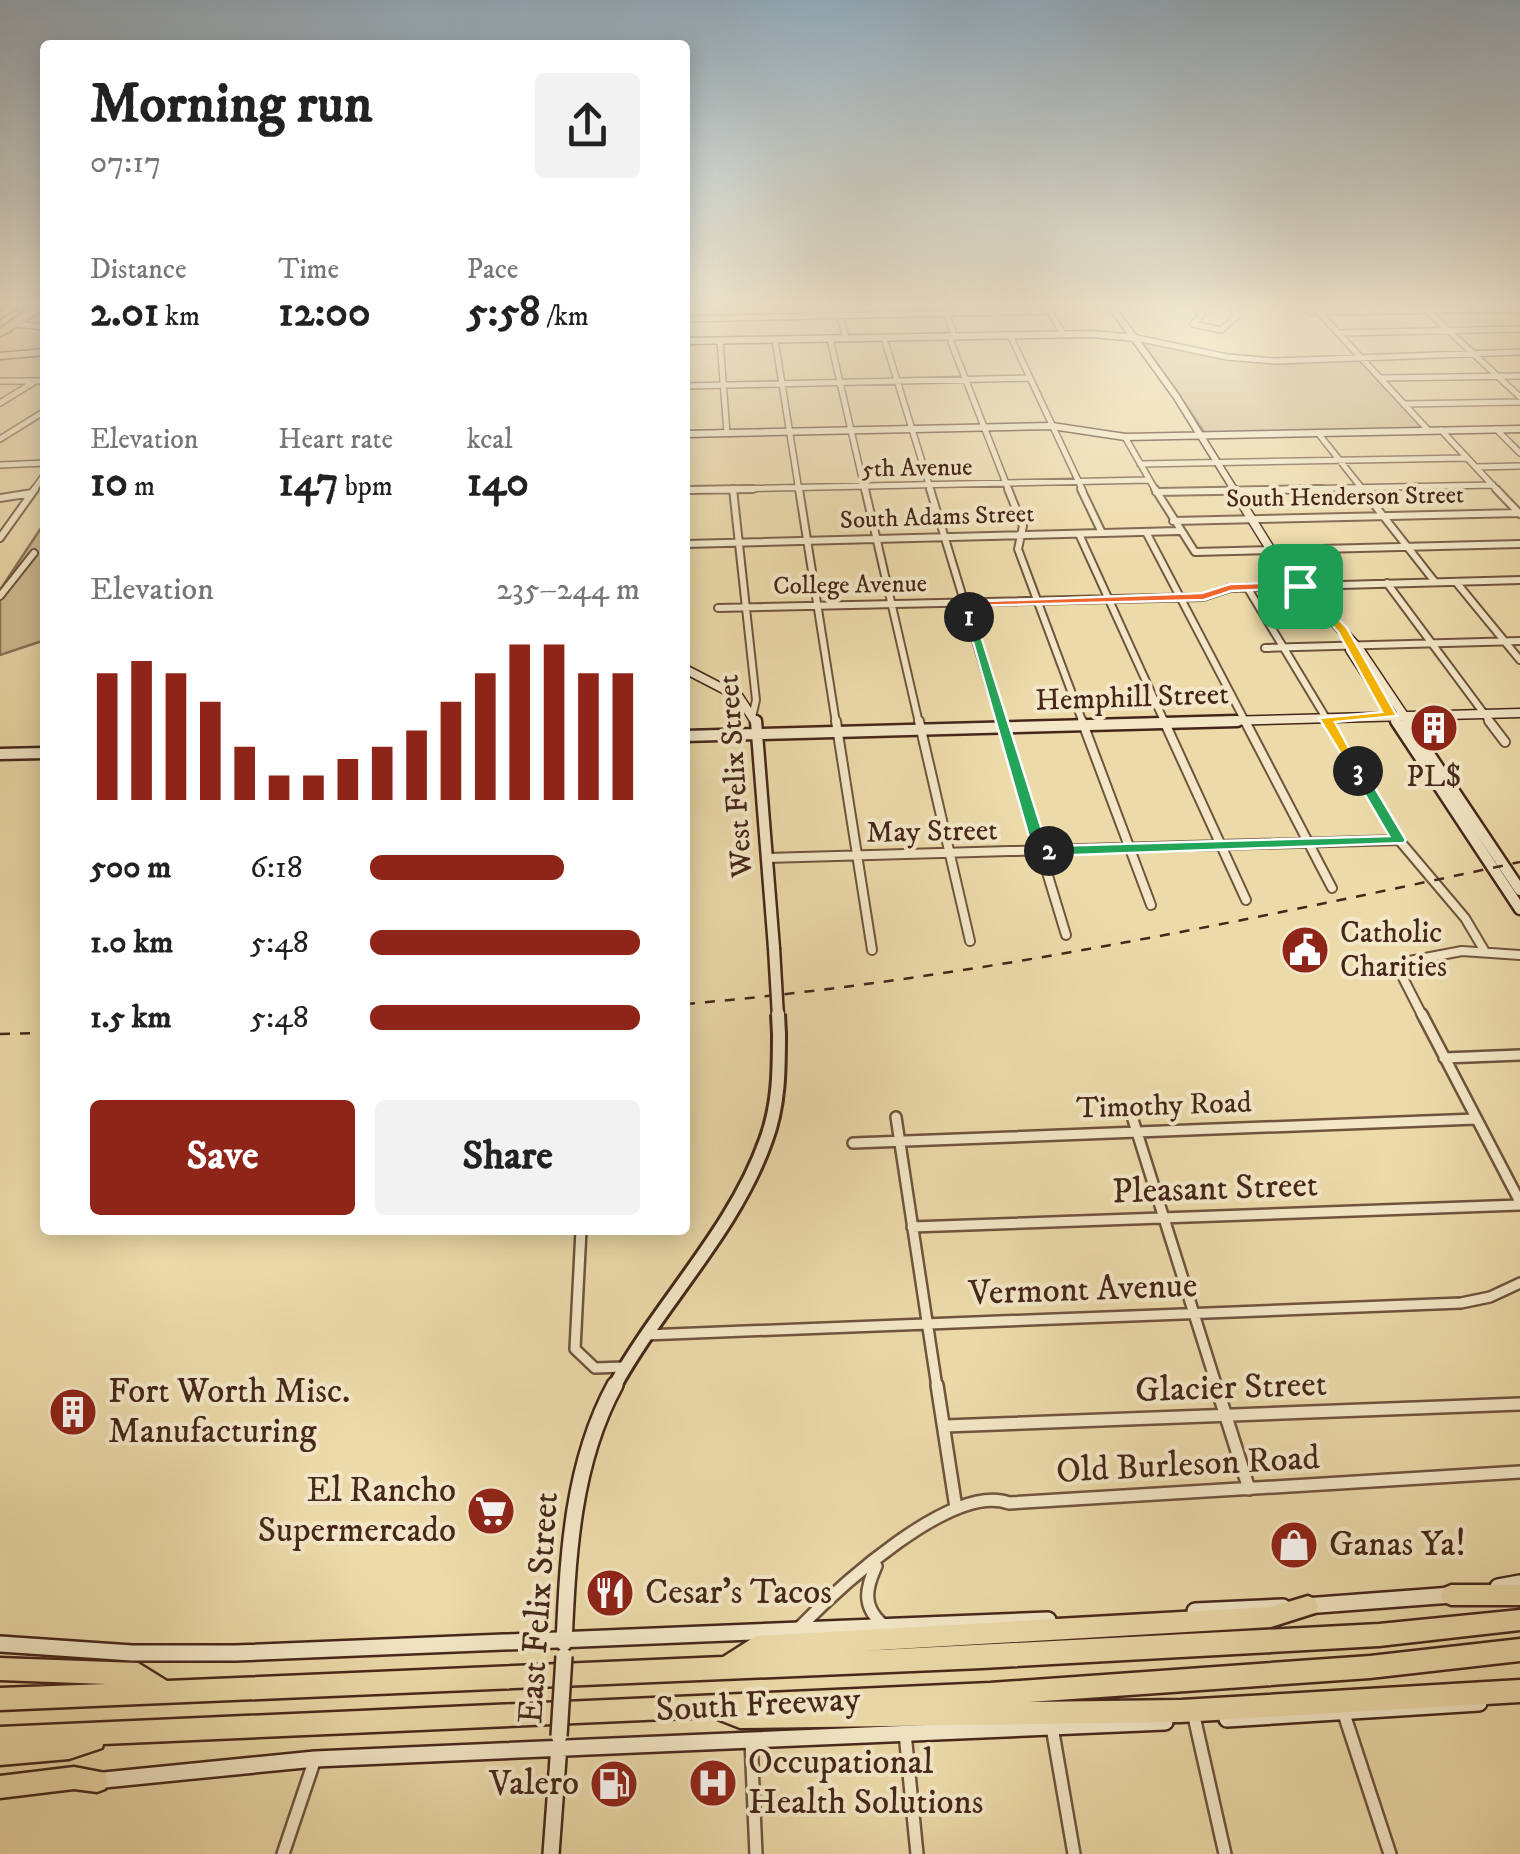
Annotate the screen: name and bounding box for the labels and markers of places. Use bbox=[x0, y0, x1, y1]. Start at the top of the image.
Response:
pin bbox=[1258, 544, 1343, 629]
pin: 1 bbox=[944, 592, 994, 642]
building icon: PL$ bbox=[1408, 702, 1460, 754]
pin: 3 bbox=[1333, 746, 1383, 796]
place label: PL$ bbox=[1406, 759, 1462, 796]
pin: 2 bbox=[1024, 826, 1074, 876]
place label: Catholic Charities bbox=[1340, 915, 1447, 986]
public building icon: Catholic Charities bbox=[1279, 924, 1331, 976]
place label: Fort Worth Misc. Manufacturing bbox=[108, 1370, 350, 1454]
building icon: Fort Worth Misc. Manufacturing bbox=[47, 1386, 99, 1438]
place label: El Rancho Supermercado bbox=[258, 1469, 456, 1553]
supermarket icon: El Rancho Supermercado bbox=[465, 1485, 517, 1537]
shop icon: Ganas Ya! bbox=[1268, 1519, 1320, 1571]
place label: Ganas Ya! bbox=[1329, 1523, 1466, 1567]
restaurant icon: Cesar's Tacos bbox=[584, 1567, 636, 1619]
place label: Cesar's Tacos bbox=[645, 1571, 832, 1615]
place label: Occupational Health Solutions bbox=[748, 1741, 983, 1825]
hospital icon: Occupational Health Solutions bbox=[687, 1757, 739, 1809]
fuel station icon: Valero bbox=[588, 1758, 640, 1810]
place label: Valero bbox=[488, 1762, 579, 1806]

